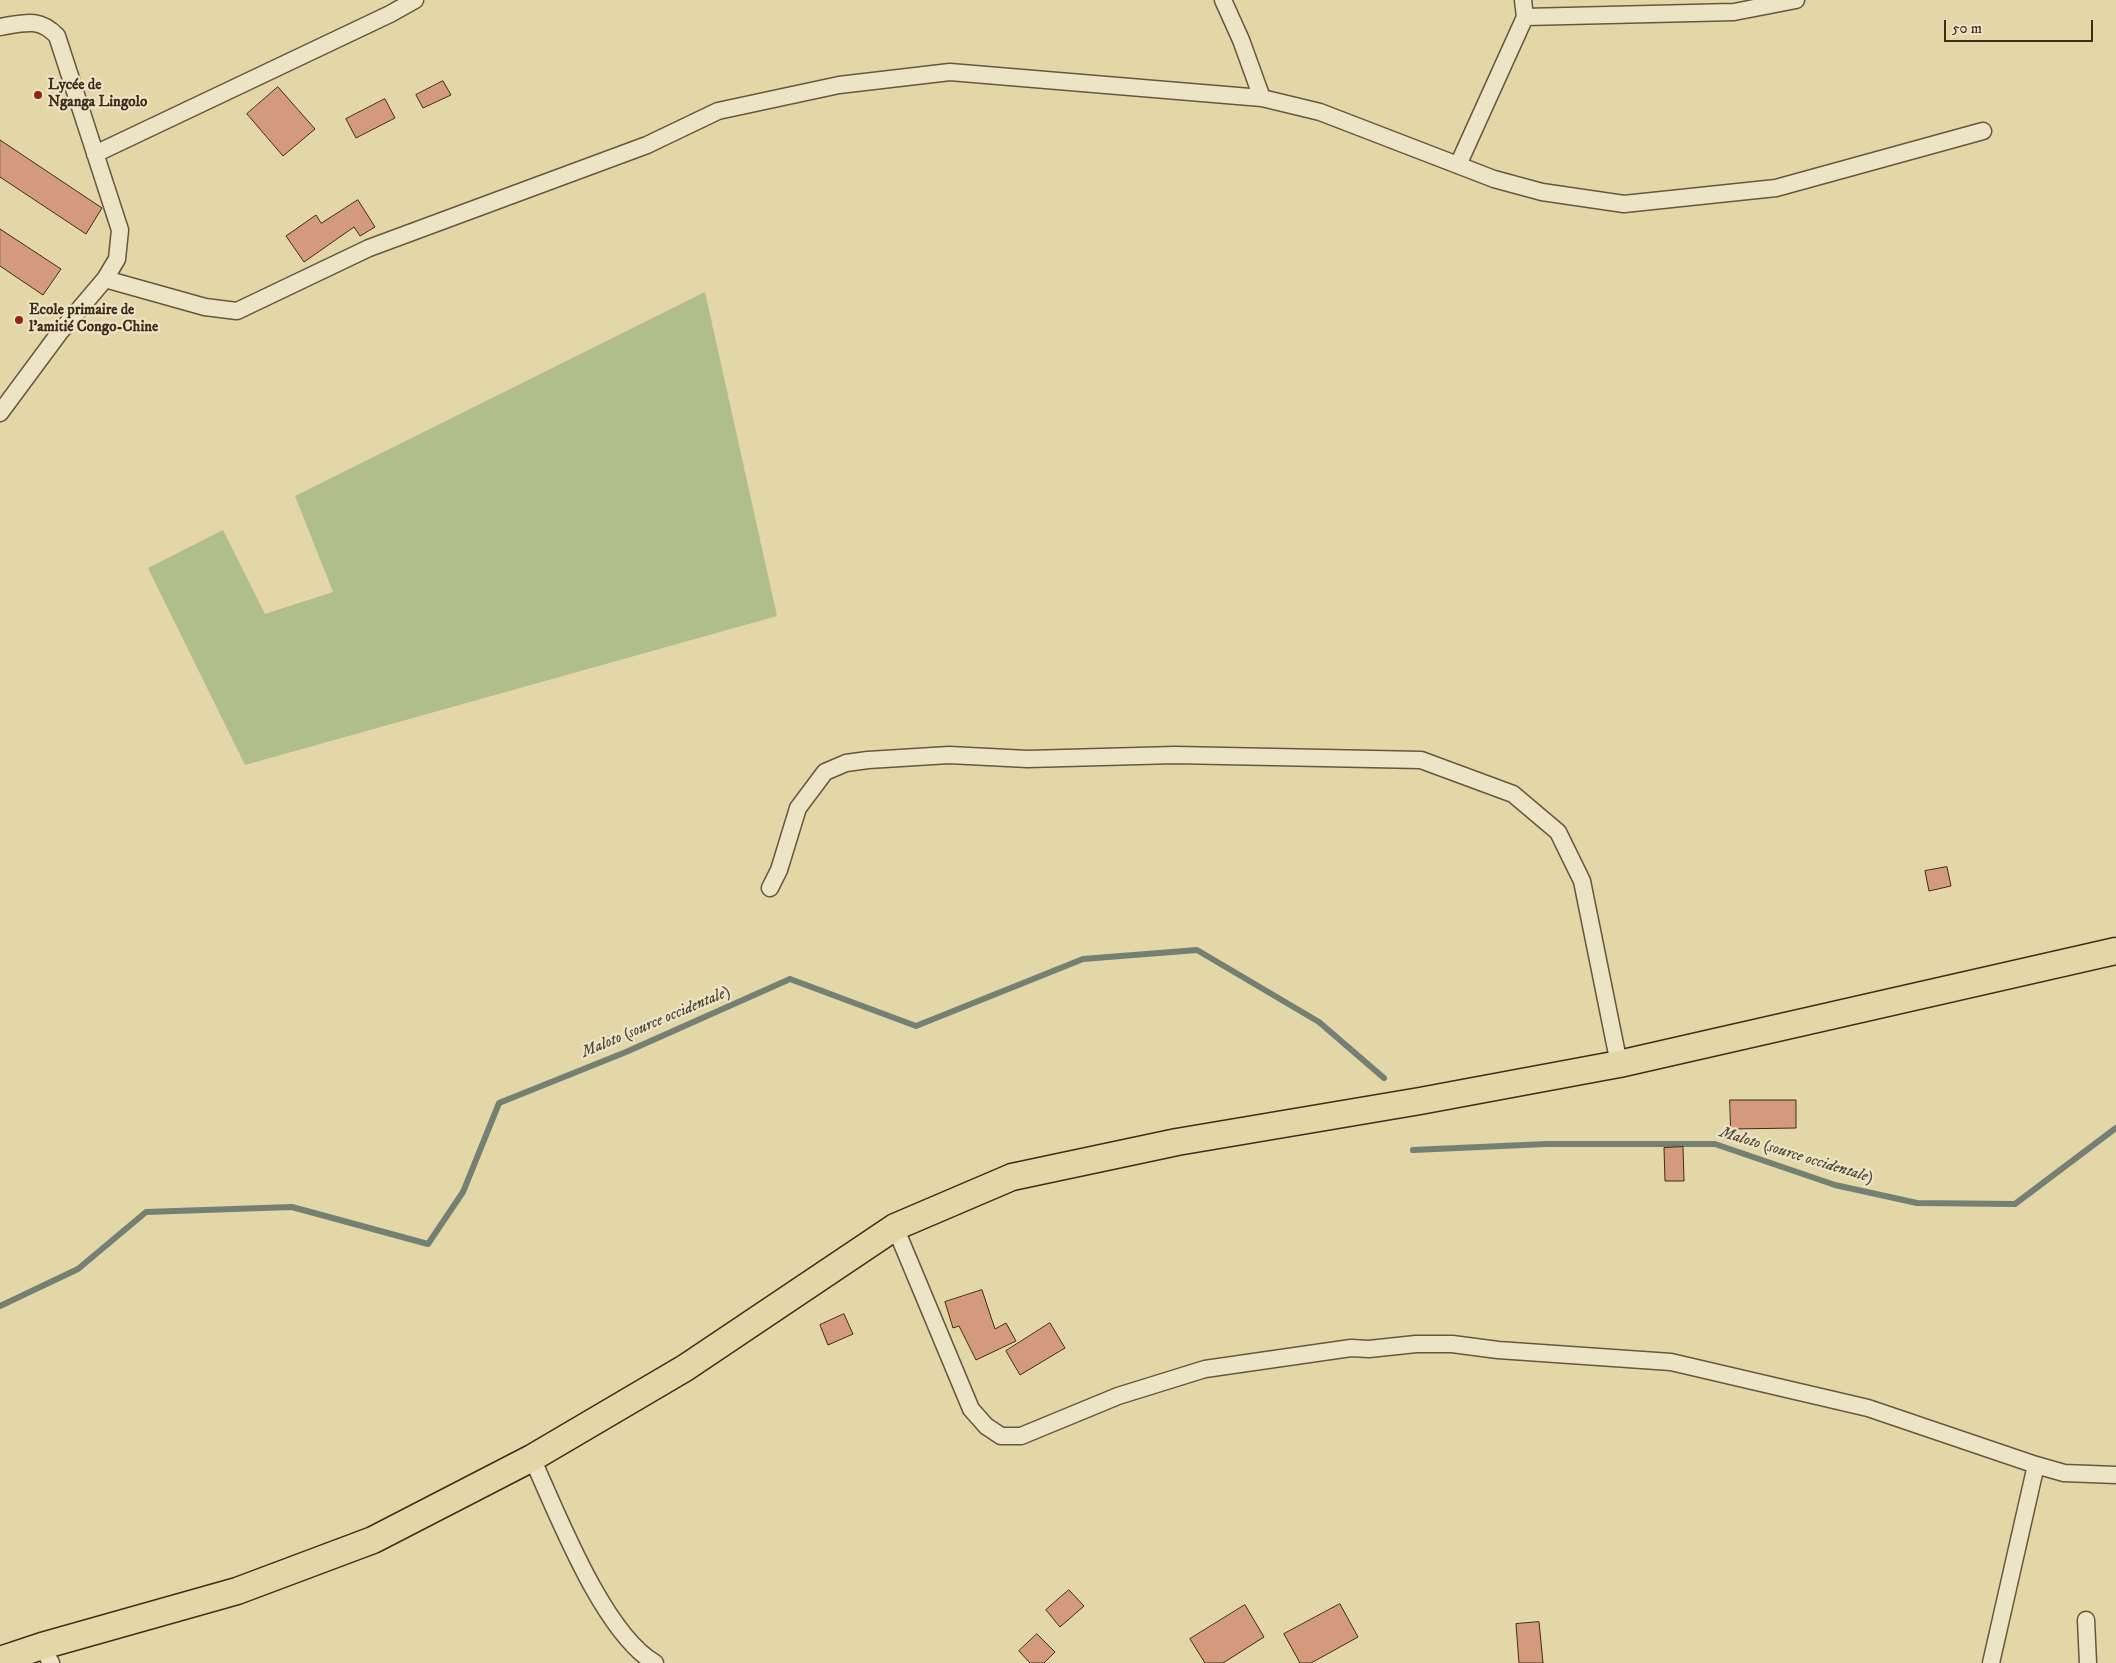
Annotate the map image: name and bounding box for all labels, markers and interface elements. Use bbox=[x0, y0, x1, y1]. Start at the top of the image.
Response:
scale bar bbox=[1946, 10, 2095, 42]
text: 50 m bbox=[1952, 19, 1982, 38]
place label: Lycée de Nganga Lingolo bbox=[48, 77, 147, 112]
marker: Lycée de Nganga Lingolo bbox=[32, 89, 44, 101]
place label: Ecole primaire de l’amitié Congo-Chine bbox=[29, 302, 158, 337]
marker: Ecole primaire de l’amitié Congo-Chine bbox=[13, 314, 25, 326]
water label: Maloto (source occidentale) bbox=[579, 983, 733, 1063]
water label: Maloto (source occidentale) bbox=[1717, 1124, 1875, 1188]

